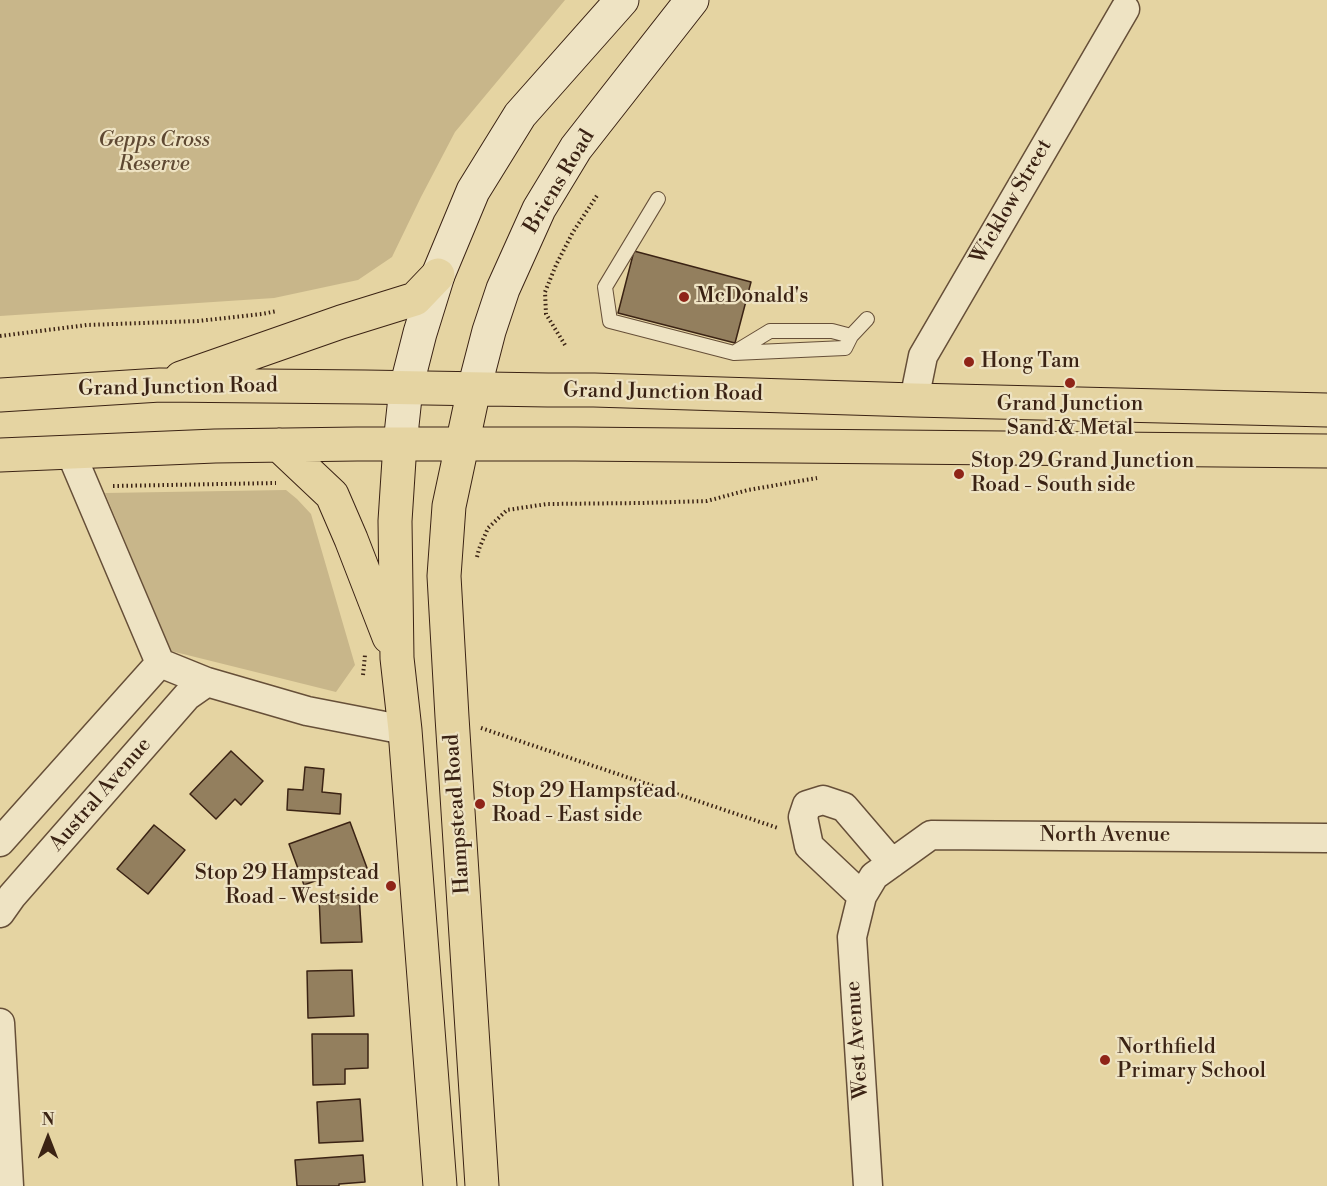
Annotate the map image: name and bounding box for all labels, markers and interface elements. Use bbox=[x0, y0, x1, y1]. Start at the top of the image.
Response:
street label: Briens Road bbox=[519, 126, 601, 238]
park label: Gepps Cross Reserve bbox=[98, 128, 210, 178]
street label: Wicklow Street bbox=[966, 135, 1058, 269]
place label: McDonald's bbox=[696, 284, 808, 310]
marker: McDonald's bbox=[677, 290, 691, 304]
place label: Hong Tam bbox=[981, 349, 1080, 375]
marker: Hong Tam bbox=[962, 355, 976, 369]
street label: Grand Junction Road bbox=[78, 374, 278, 402]
marker: Grand Junction Sand & Metal bbox=[1063, 376, 1077, 390]
street label: Grand Junction Road bbox=[563, 379, 763, 407]
place label: Grand Junction Sand & Metal bbox=[997, 392, 1143, 442]
place label: Stop 29 Grand Junction Road - South side bbox=[971, 449, 1194, 499]
marker: Stop 29 Grand Junction Road - South side bbox=[952, 467, 966, 481]
street label: Austral Avenue bbox=[45, 733, 157, 857]
street label: Hampstead Road bbox=[440, 733, 476, 895]
place label: Stop 29 Hampstead Road - East side bbox=[492, 779, 676, 829]
marker: Stop 29 Hampstead Road - East side bbox=[473, 797, 487, 811]
street label: North Avenue bbox=[1040, 823, 1170, 849]
place label: Stop 29 Hampstead Road - West side bbox=[195, 861, 379, 911]
marker: Stop 29 Hampstead Road - West side bbox=[384, 879, 398, 893]
street label: West Avenue bbox=[841, 980, 875, 1100]
place label: Northfield Primary School bbox=[1117, 1035, 1266, 1085]
marker: Northfield Primary School bbox=[1098, 1053, 1112, 1067]
north arrow bbox=[18, 1108, 78, 1168]
text: N bbox=[42, 1110, 54, 1130]

